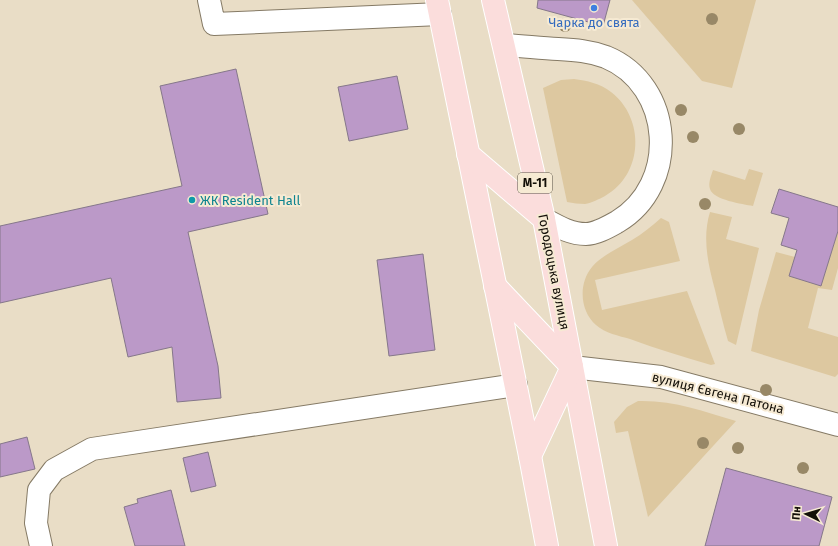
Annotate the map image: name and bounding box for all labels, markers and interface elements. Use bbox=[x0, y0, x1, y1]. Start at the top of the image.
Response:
marker: Чарка до свята bbox=[589, 3, 599, 13]
place label: Чарка до свята bbox=[548, 15, 640, 30]
road number: М-11 bbox=[518, 173, 552, 193]
place label: ЖК Resident Hall bbox=[200, 193, 300, 208]
marker: ЖК Resident Hall bbox=[187, 195, 197, 205]
street label: Городоцька вулиця bbox=[535, 213, 573, 331]
street label: вулиця Євгена Патона bbox=[651, 369, 785, 417]
north arrow bbox=[786, 494, 826, 534]
text: Пн bbox=[789, 506, 804, 521]

